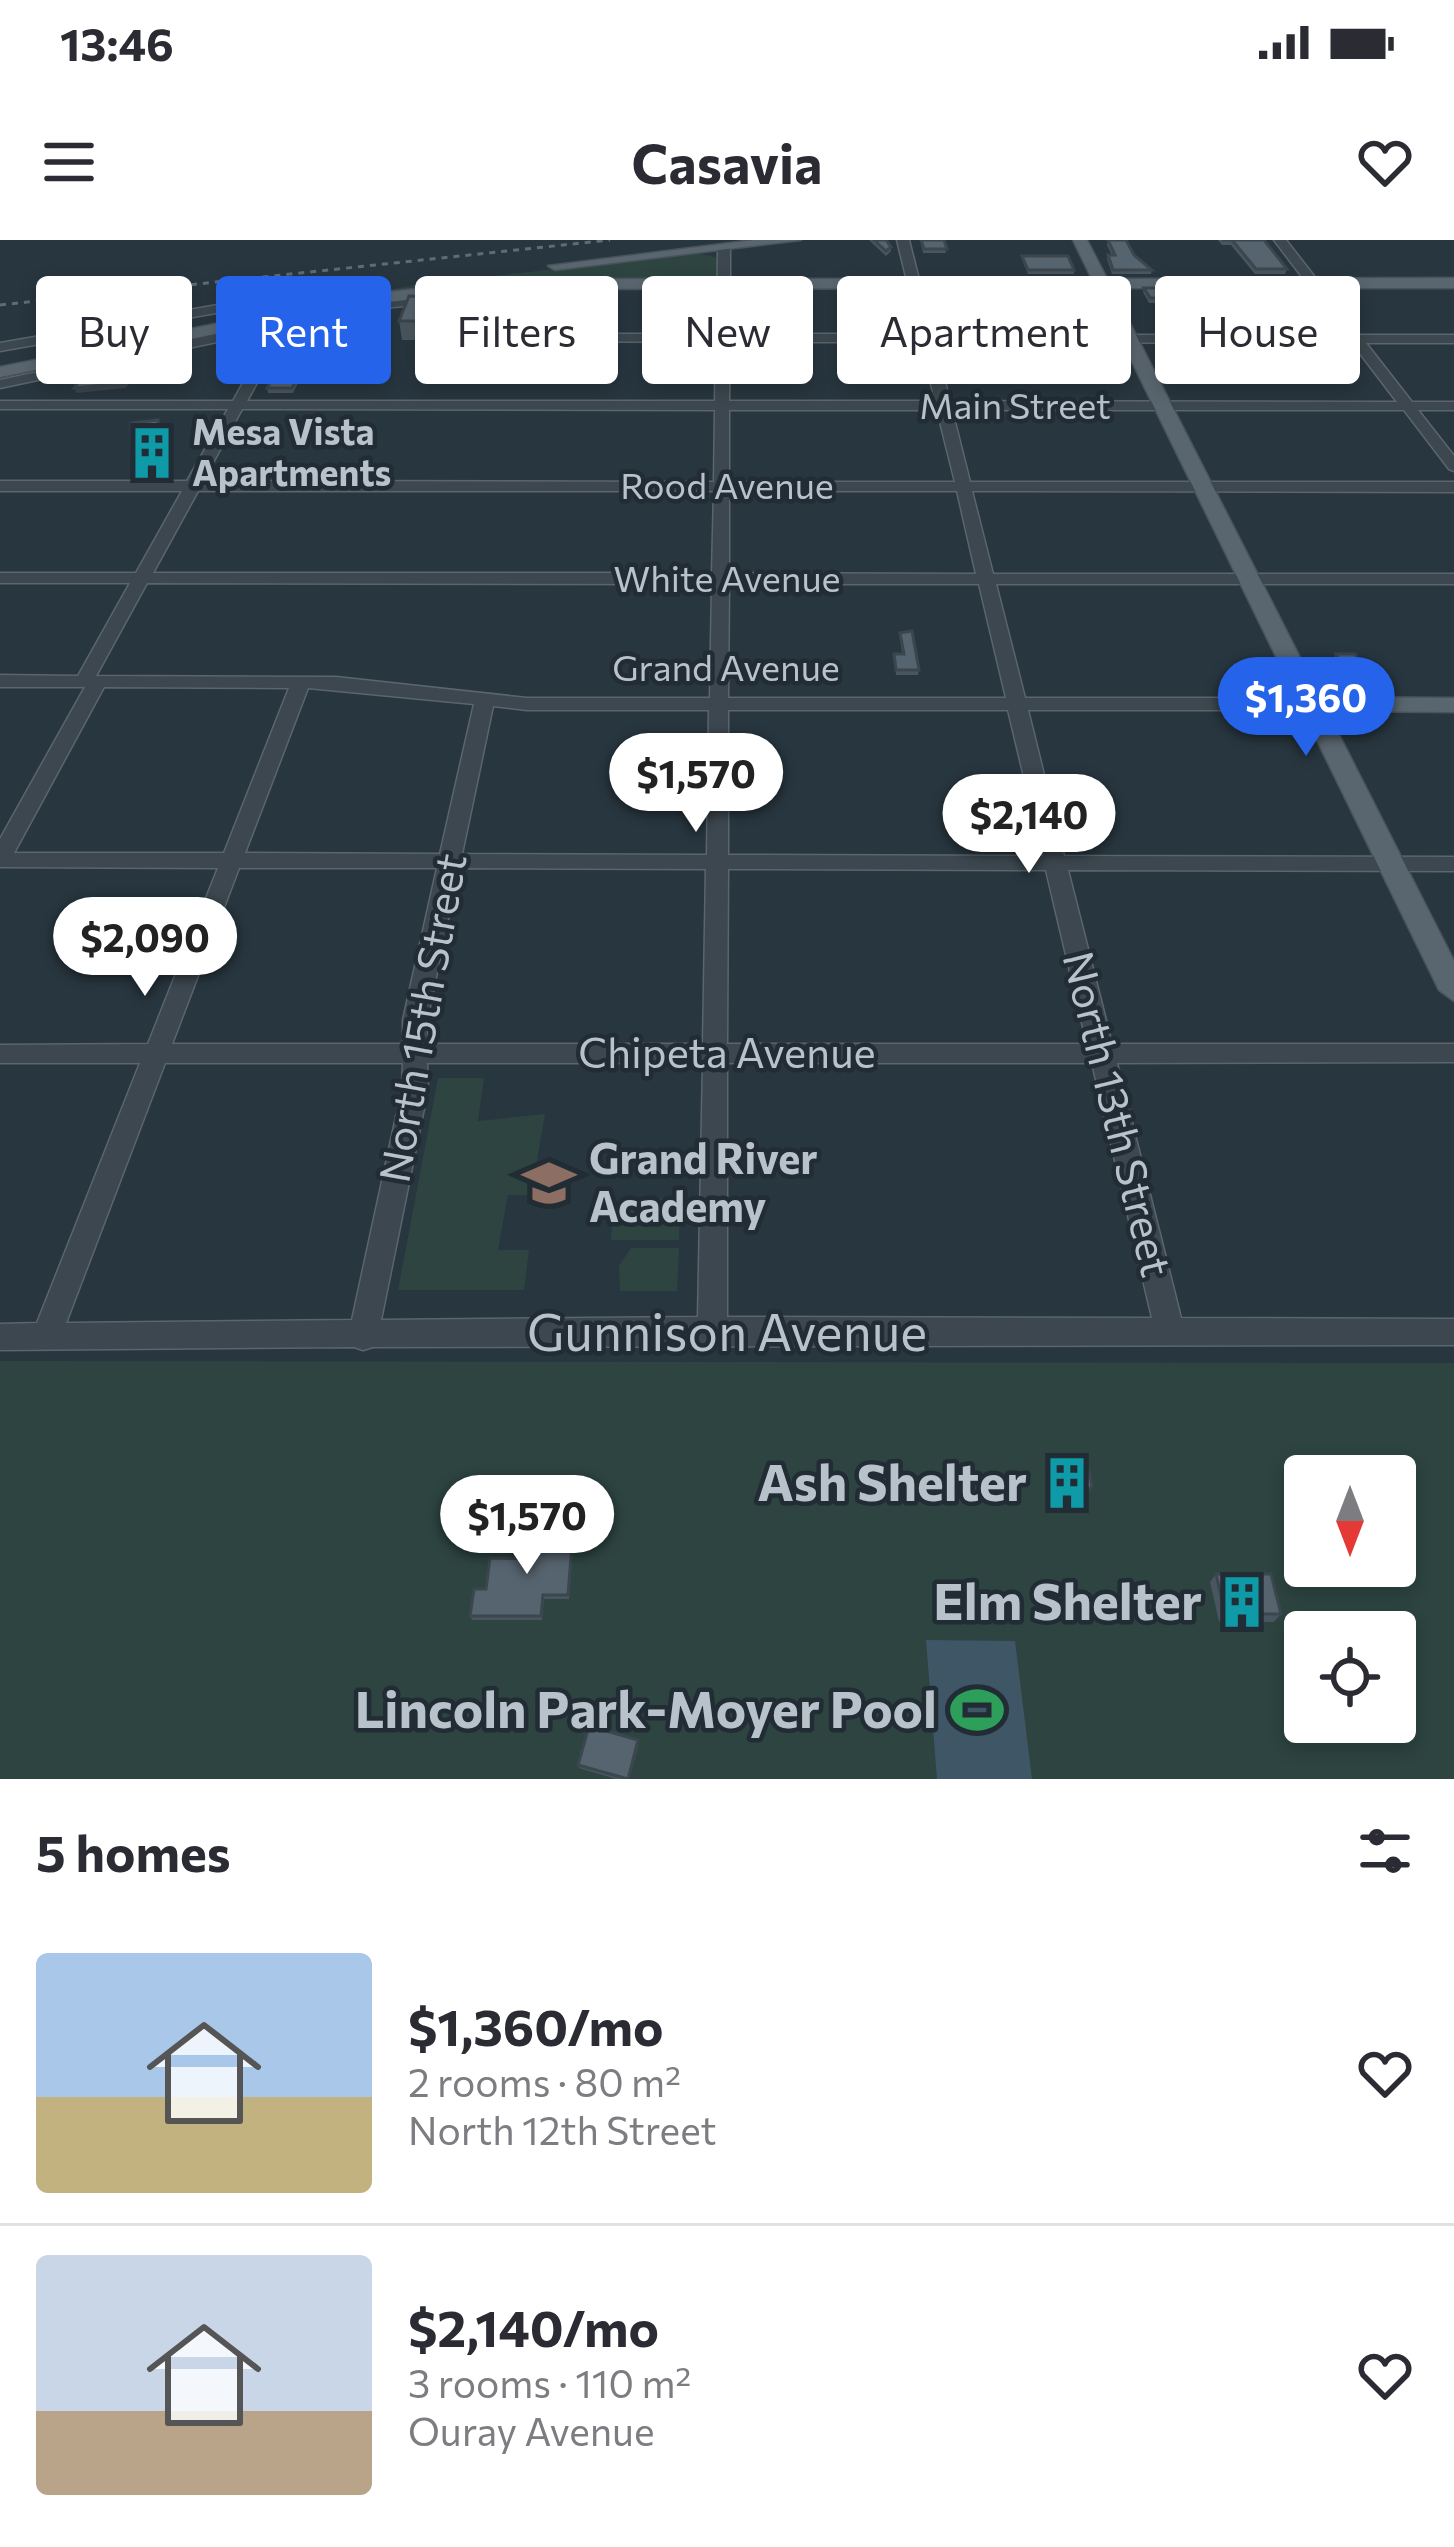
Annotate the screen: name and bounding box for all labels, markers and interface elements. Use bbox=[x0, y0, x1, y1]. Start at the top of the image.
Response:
text: 13:46 bbox=[60, 15, 174, 70]
icon: menu bbox=[36, 129, 102, 195]
text: Casavia bbox=[631, 129, 823, 195]
icon: heart bbox=[1352, 129, 1418, 195]
chip: Buy bbox=[36, 276, 192, 384]
chip: Rent bbox=[216, 276, 391, 384]
chip: Filters bbox=[415, 276, 618, 384]
chip: New bbox=[642, 276, 813, 384]
chip: Apartment bbox=[837, 276, 1131, 384]
chip: House bbox=[1155, 276, 1360, 384]
street label: Main Street bbox=[919, 382, 1111, 426]
place label: Mesa Vista Apartments bbox=[192, 408, 391, 493]
building icon: Mesa Vista Apartments bbox=[123, 424, 181, 482]
street label: Rood Avenue bbox=[620, 462, 834, 506]
street label: White Avenue bbox=[614, 555, 841, 599]
street label: Grand Avenue bbox=[612, 644, 840, 688]
pin: $1,360 bbox=[1208, 657, 1404, 759]
text: $1,360 bbox=[1245, 672, 1367, 720]
pin: $1,570 bbox=[598, 733, 794, 835]
text: $1,570 bbox=[636, 748, 756, 796]
pin: $2,140 bbox=[931, 774, 1127, 876]
text: $2,140 bbox=[970, 789, 1088, 837]
street label: North 15th Street bbox=[367, 849, 476, 1186]
pin: $2,090 bbox=[47, 897, 243, 999]
text: $2,090 bbox=[80, 912, 210, 960]
street label: North 13th Street bbox=[1053, 946, 1184, 1281]
street label: Chipeta Avenue bbox=[578, 1025, 876, 1077]
place label: Grand River Academy bbox=[589, 1131, 818, 1231]
school or university icon: Grand River Academy bbox=[520, 1154, 578, 1212]
street label: Gunnison Avenue bbox=[527, 1299, 927, 1362]
place label: Ash Shelter bbox=[757, 1449, 1027, 1512]
building icon: Ash Shelter bbox=[1038, 1454, 1096, 1512]
north arrow bbox=[1284, 1455, 1416, 1587]
map controls bbox=[1284, 1455, 1416, 1743]
pin: $1,570 bbox=[429, 1475, 625, 1577]
text: $1,570 bbox=[467, 1490, 587, 1538]
place label: Elm Shelter bbox=[933, 1568, 1202, 1631]
building icon: Elm Shelter bbox=[1213, 1573, 1271, 1631]
button: locate bbox=[1284, 1611, 1416, 1743]
place label: Lincoln Park-Moyer Pool bbox=[355, 1676, 937, 1739]
sports icon: Lincoln Park-Moyer Pool bbox=[948, 1681, 1006, 1739]
icon: filters bbox=[1352, 1818, 1418, 1884]
text: 5 homes bbox=[36, 1820, 231, 1883]
text: $1,360/mo bbox=[408, 1994, 664, 2057]
icon: home bbox=[132, 2001, 276, 2145]
icon: heart bbox=[1352, 2040, 1418, 2106]
text: 2 rooms · 80 m² bbox=[408, 2057, 681, 2105]
text: North 12th Street bbox=[408, 2105, 716, 2153]
text: $2,140/mo bbox=[408, 2295, 659, 2358]
icon: home bbox=[132, 2303, 276, 2447]
icon: heart bbox=[1352, 2342, 1418, 2408]
text: 3 rooms · 110 m² bbox=[408, 2358, 691, 2406]
text: Ouray Avenue bbox=[408, 2406, 654, 2454]

